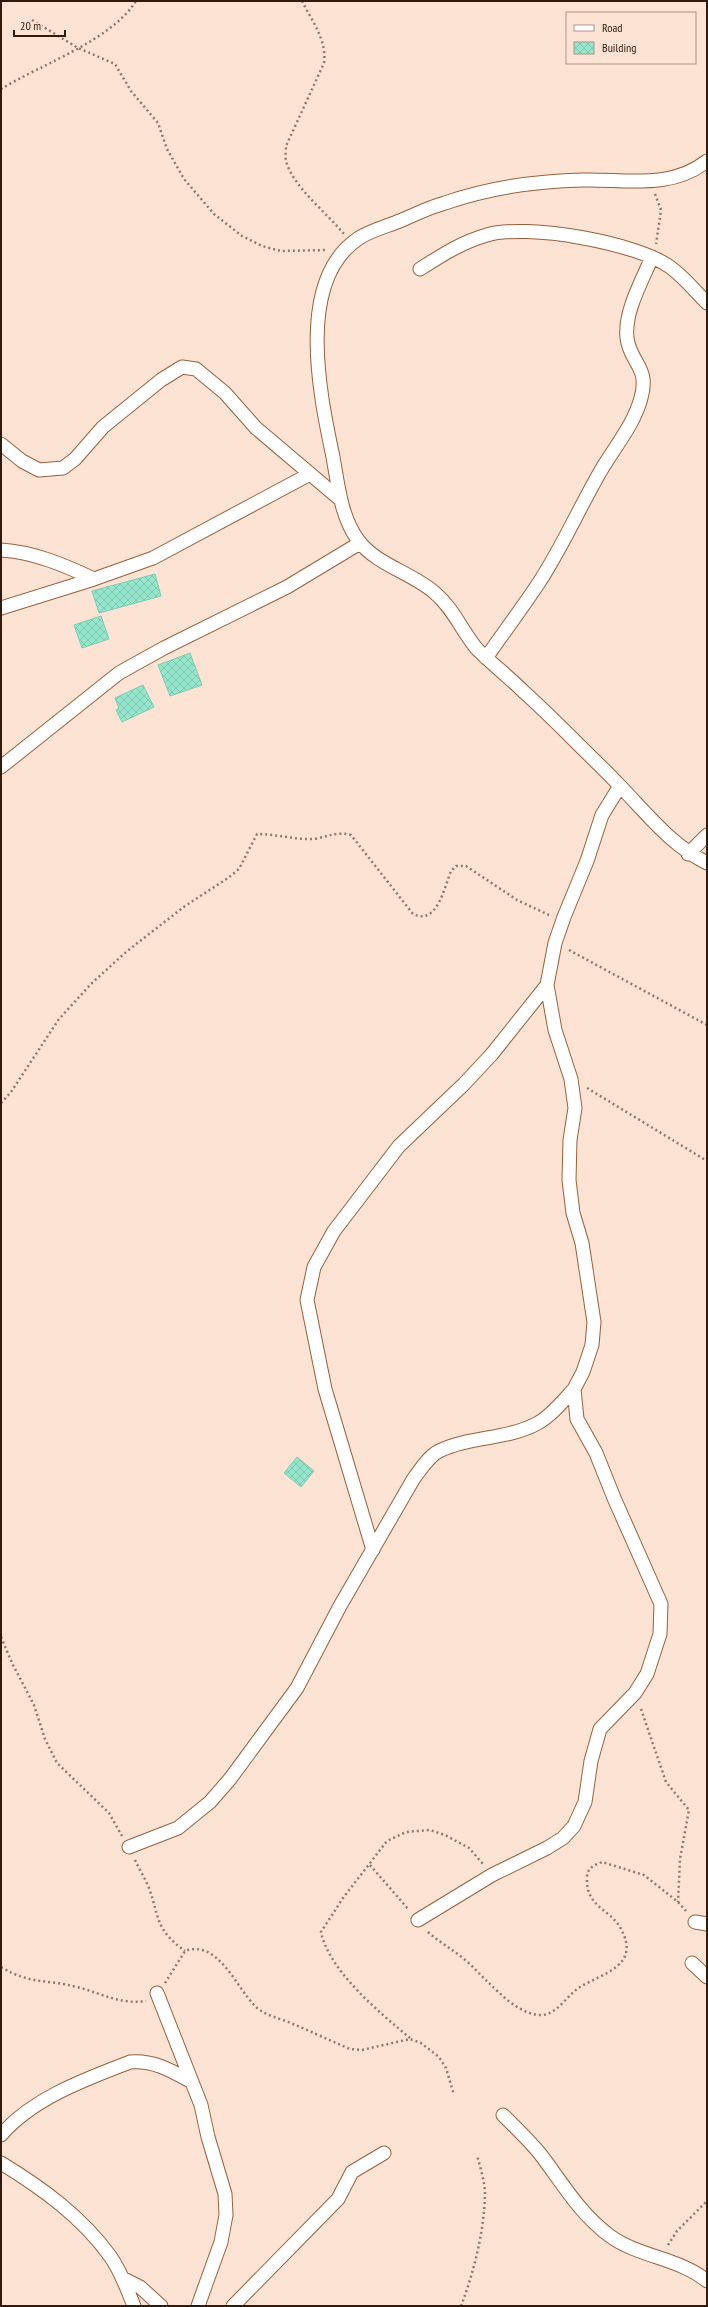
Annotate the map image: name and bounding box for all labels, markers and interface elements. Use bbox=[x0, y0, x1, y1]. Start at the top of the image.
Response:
scale bar bbox=[14, 12, 65, 38]
legend bbox=[566, 12, 696, 64]
text: 20 m bbox=[20, 18, 41, 33]
text: Road bbox=[602, 20, 622, 35]
text: Building bbox=[602, 40, 637, 55]

